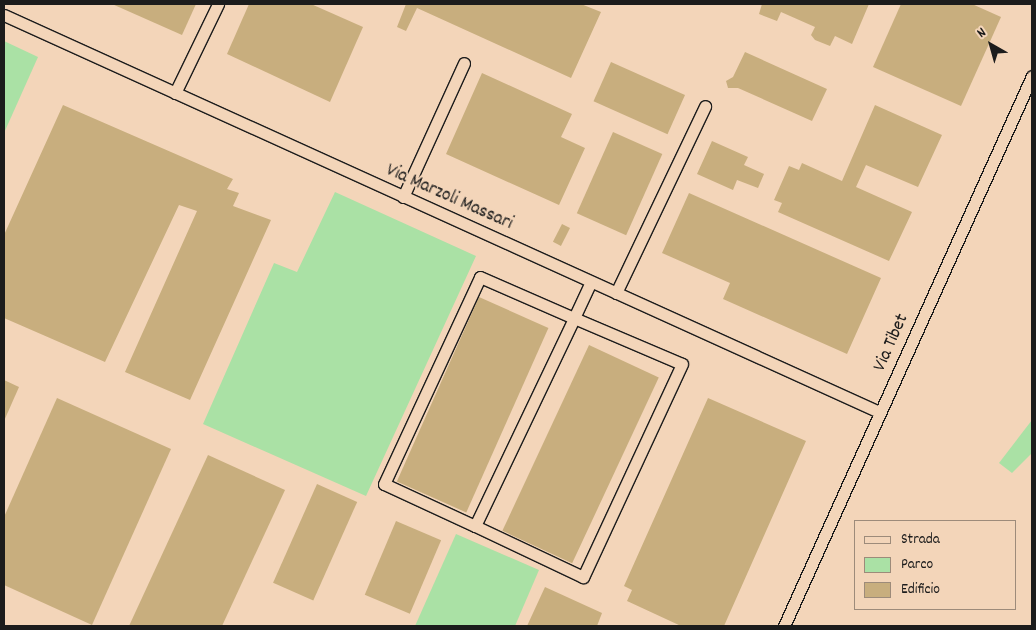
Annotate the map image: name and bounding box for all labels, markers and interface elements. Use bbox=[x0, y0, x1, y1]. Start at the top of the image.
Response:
north arrow bbox=[966, 20, 1016, 70]
text: N bbox=[973, 23, 991, 43]
street label: Via Marzoli Massari bbox=[382, 160, 516, 236]
street label: Via Tibet bbox=[869, 311, 915, 375]
legend bbox=[854, 520, 1016, 610]
text: Strada bbox=[901, 529, 940, 551]
text: Parco bbox=[901, 554, 933, 576]
text: Edificio bbox=[901, 579, 940, 601]

